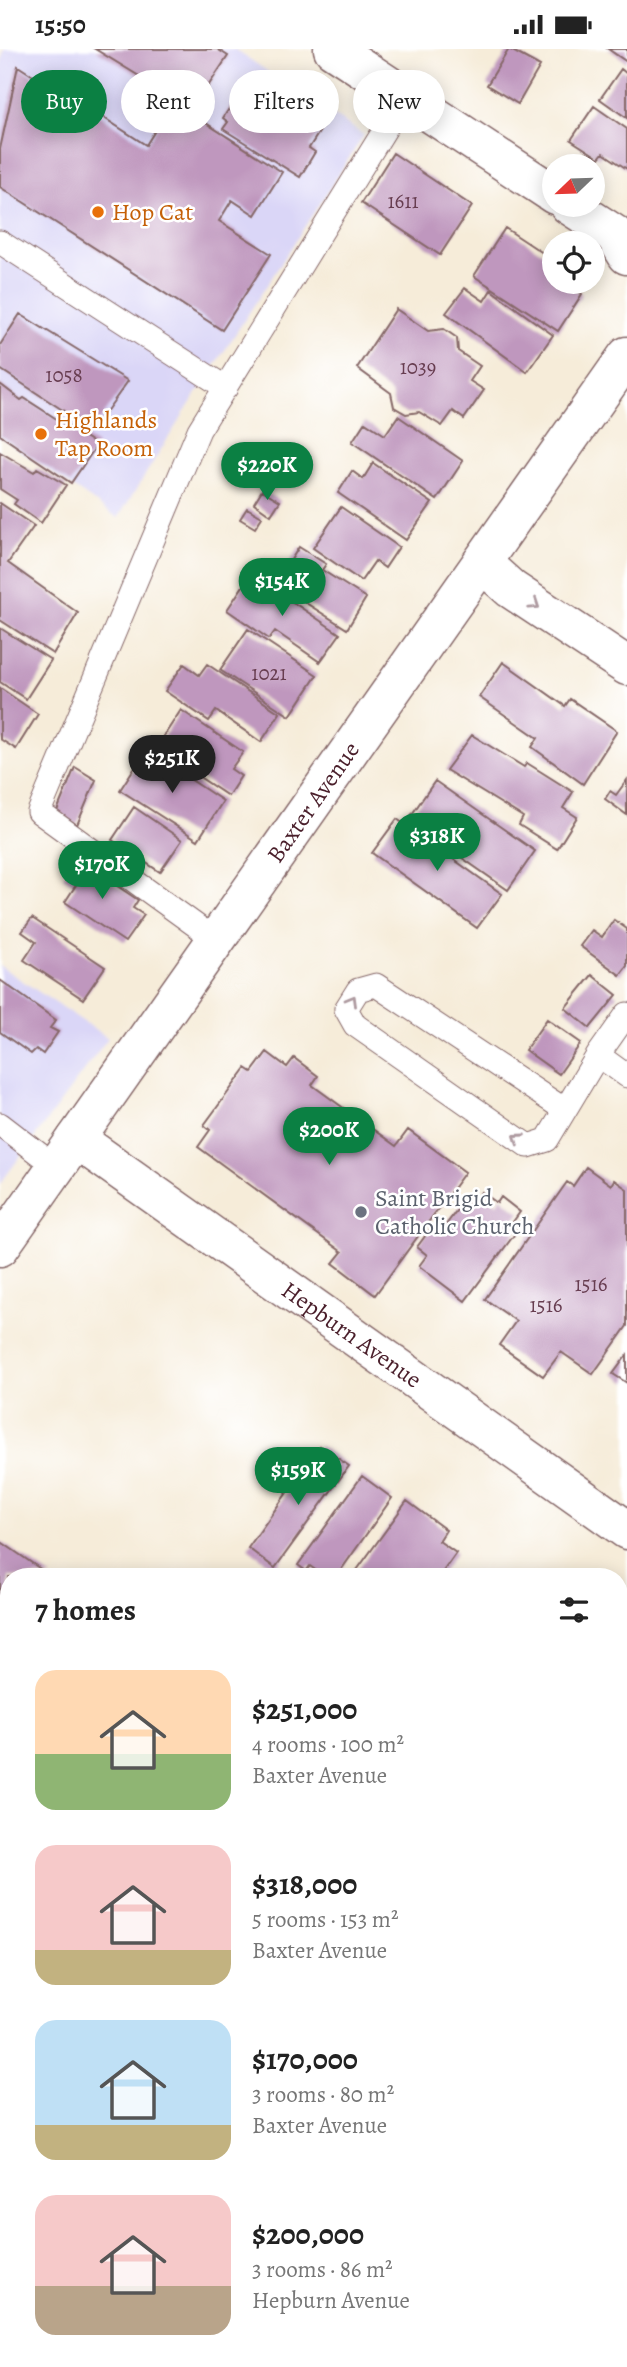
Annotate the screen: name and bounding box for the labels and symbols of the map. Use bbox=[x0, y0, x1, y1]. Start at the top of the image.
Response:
north arrow bbox=[542, 154, 606, 217]
house number: 1611 bbox=[387, 187, 419, 215]
place label: Hop Cat bbox=[112, 196, 193, 228]
marker: Hop Cat bbox=[90, 204, 106, 220]
house number: 1039 bbox=[400, 353, 436, 381]
house number: 1058 bbox=[45, 361, 83, 389]
place label: Highlands Tap Room bbox=[55, 404, 157, 464]
marker: Highlands Tap Room bbox=[33, 426, 49, 442]
pin: $220K bbox=[218, 442, 316, 502]
pin: $154K bbox=[233, 559, 331, 618]
one-way arrow bbox=[528, 597, 541, 610]
house number: 1021 bbox=[251, 659, 287, 687]
pin: $251K bbox=[123, 735, 221, 795]
street label: Baxter Avenue bbox=[259, 735, 367, 869]
pin: $318K bbox=[388, 813, 486, 873]
pin: $170K bbox=[53, 841, 151, 901]
one-way arrow bbox=[344, 995, 357, 1008]
pin: $200K bbox=[280, 1107, 378, 1167]
one-way arrow bbox=[513, 1134, 526, 1146]
place label: Saint Brigid Catholic Church bbox=[375, 1182, 534, 1242]
marker: Saint Brigid Catholic Church bbox=[353, 1204, 369, 1220]
house number: 1516 bbox=[574, 1270, 608, 1298]
street label: Hepburn Avenue bbox=[275, 1274, 428, 1395]
house number: 1516 bbox=[529, 1291, 563, 1319]
pin: $159K bbox=[249, 1447, 347, 1507]

